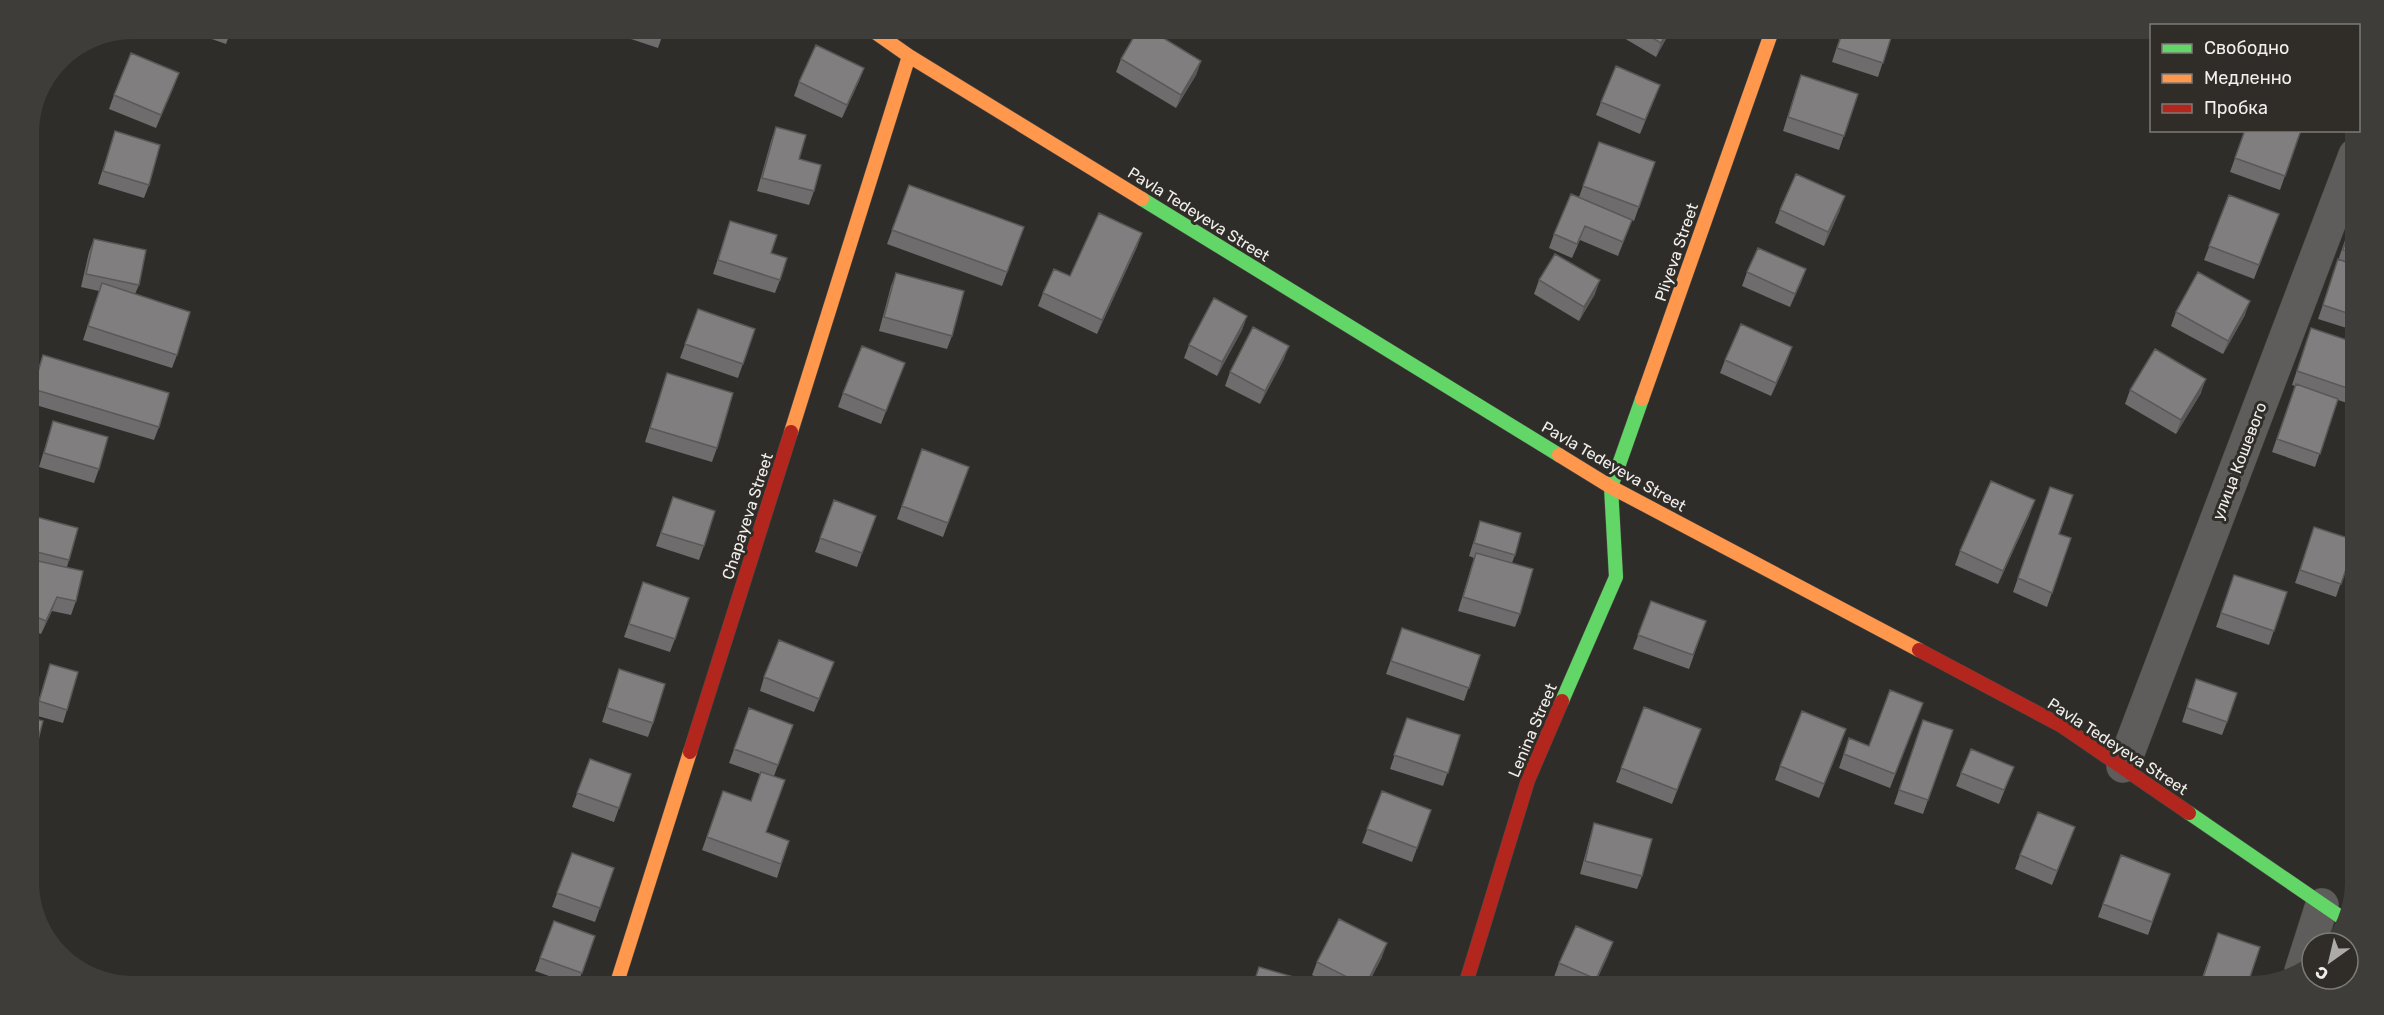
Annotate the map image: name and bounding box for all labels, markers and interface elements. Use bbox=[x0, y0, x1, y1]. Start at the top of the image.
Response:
legend bbox=[2150, 24, 2360, 132]
text: Свободно bbox=[2204, 37, 2289, 59]
text: Медленно bbox=[2204, 67, 2292, 89]
text: Пробка bbox=[2204, 97, 2268, 119]
street label: Pavla Tedeyeva Street bbox=[1124, 163, 1273, 266]
street label: Pliyeva Street bbox=[1651, 200, 1702, 304]
street label: улица Кошевого bbox=[2208, 400, 2271, 523]
street label: Pavla Tedeyeva Street bbox=[1538, 417, 1689, 516]
street label: Chapayeva Street bbox=[718, 450, 777, 582]
street label: Lenina Street bbox=[1504, 680, 1561, 780]
street label: Pavla Tedeyeva Street bbox=[2044, 694, 2191, 799]
north arrow bbox=[2300, 931, 2360, 991]
text: С bbox=[2312, 962, 2332, 984]

